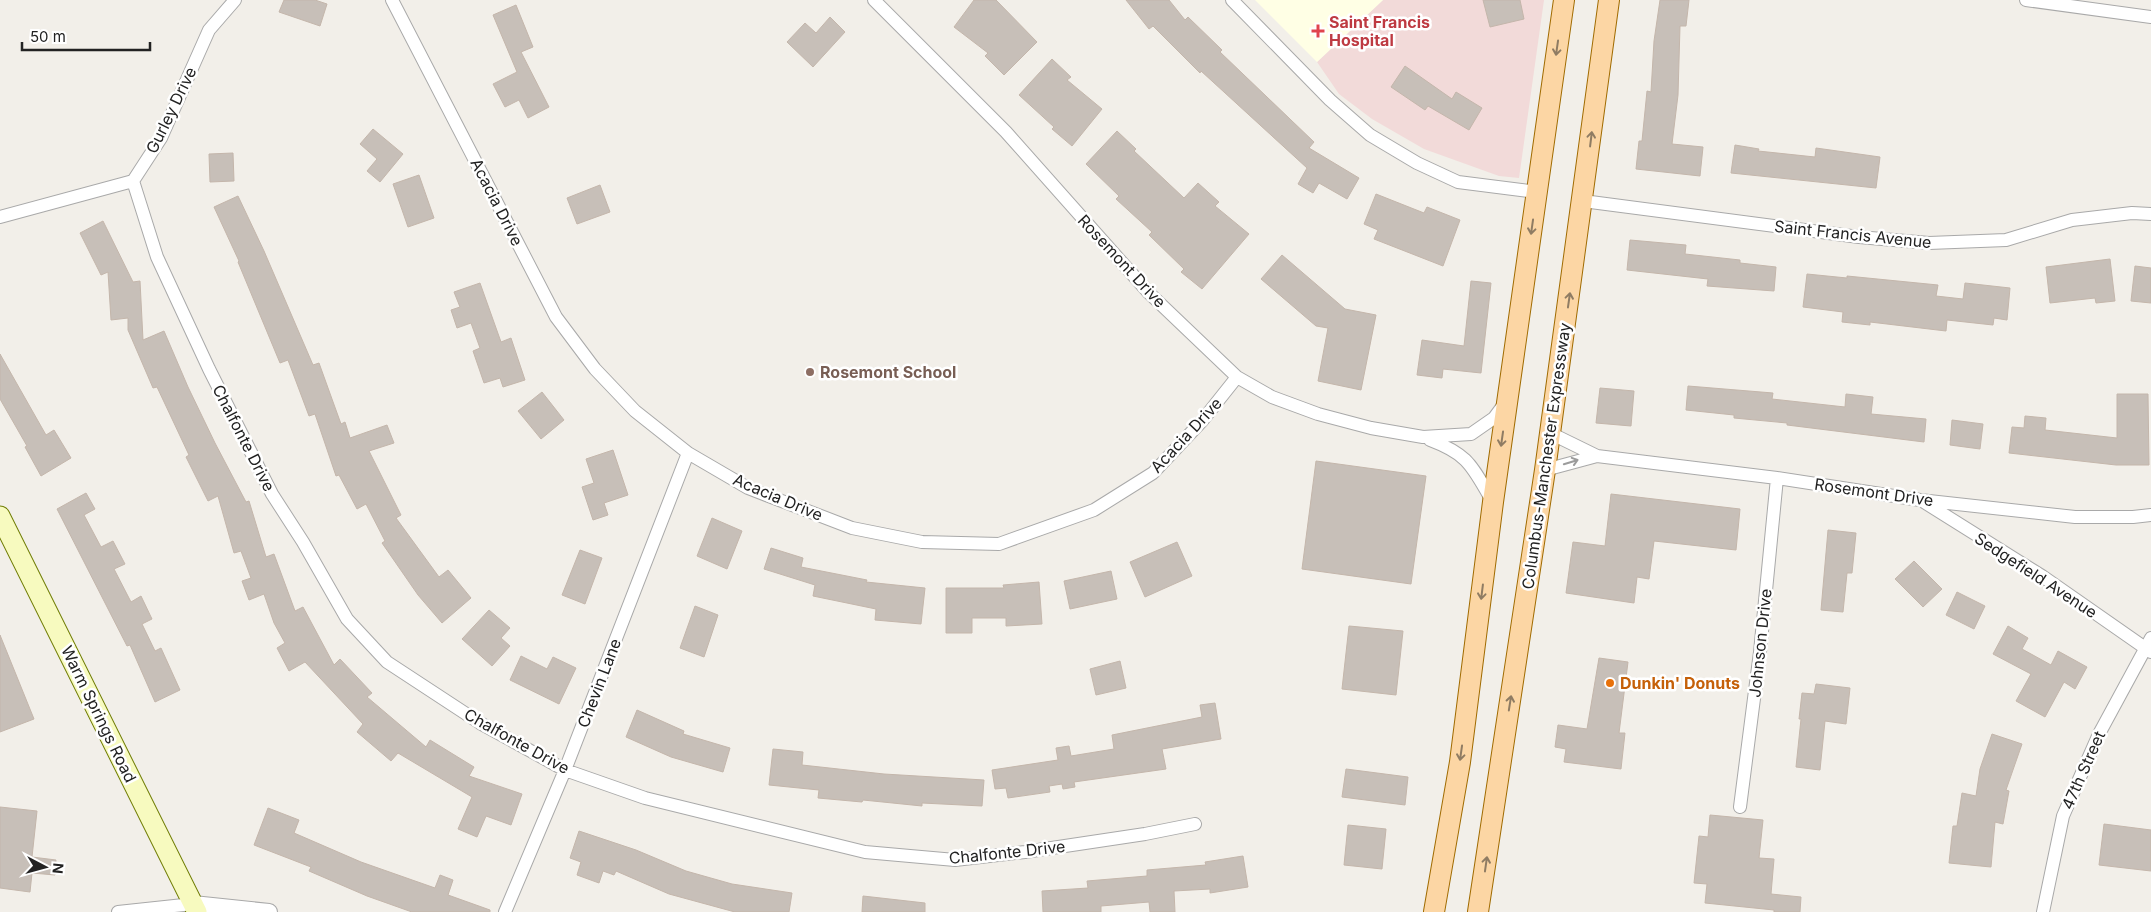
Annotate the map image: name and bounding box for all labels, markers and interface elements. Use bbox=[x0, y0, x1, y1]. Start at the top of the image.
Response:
place label: Saint Francis Hospital bbox=[1329, 12, 1430, 50]
scale bar bbox=[22, 20, 150, 52]
marker: Saint Francis Hospital bbox=[1311, 24, 1325, 38]
text: 50 m bbox=[30, 27, 66, 46]
one-way arrow bbox=[1552, 40, 1562, 56]
street label: Gurley Drive bbox=[141, 63, 201, 157]
one-way arrow bbox=[1586, 131, 1596, 147]
street label: Acacia Drive bbox=[466, 155, 528, 249]
street label: Rosemont Drive bbox=[1074, 210, 1170, 312]
street label: Saint Francis Avenue bbox=[1773, 216, 1933, 252]
one-way arrow bbox=[1526, 218, 1536, 234]
one-way arrow bbox=[1564, 292, 1574, 308]
street label: Columbus-Manchester Expressway bbox=[1517, 321, 1575, 591]
place label: Rosemont School bbox=[820, 362, 956, 382]
marker: Rosemont School bbox=[804, 366, 816, 378]
street label: Chalfonte Drive bbox=[209, 381, 279, 495]
street label: Acacia Drive bbox=[1146, 393, 1226, 477]
one-way arrow bbox=[1497, 431, 1507, 447]
one-way arrow bbox=[1563, 456, 1579, 466]
street label: Acacia Drive bbox=[730, 469, 826, 525]
street label: Rosemont Drive bbox=[1813, 474, 1935, 510]
street label: Sedgefield Avenue bbox=[1971, 528, 2101, 622]
one-way arrow bbox=[1476, 583, 1486, 599]
street label: Johnson Drive bbox=[1744, 588, 1776, 698]
street label: Chevin Lane bbox=[573, 636, 625, 730]
street label: Warm Springs Road bbox=[57, 642, 141, 786]
place label: Dunkin' Donuts bbox=[1620, 673, 1740, 693]
marker: Dunkin' Donuts bbox=[1604, 677, 1616, 689]
one-way arrow bbox=[1505, 696, 1515, 712]
street label: Chalfonte Drive bbox=[461, 704, 573, 778]
street label: 47th Street bbox=[2057, 728, 2109, 812]
one-way arrow bbox=[1456, 745, 1466, 761]
street label: Chalfonte Drive bbox=[948, 836, 1066, 868]
north arrow bbox=[20, 842, 70, 892]
one-way arrow bbox=[1481, 856, 1491, 872]
text: N bbox=[49, 862, 67, 875]

